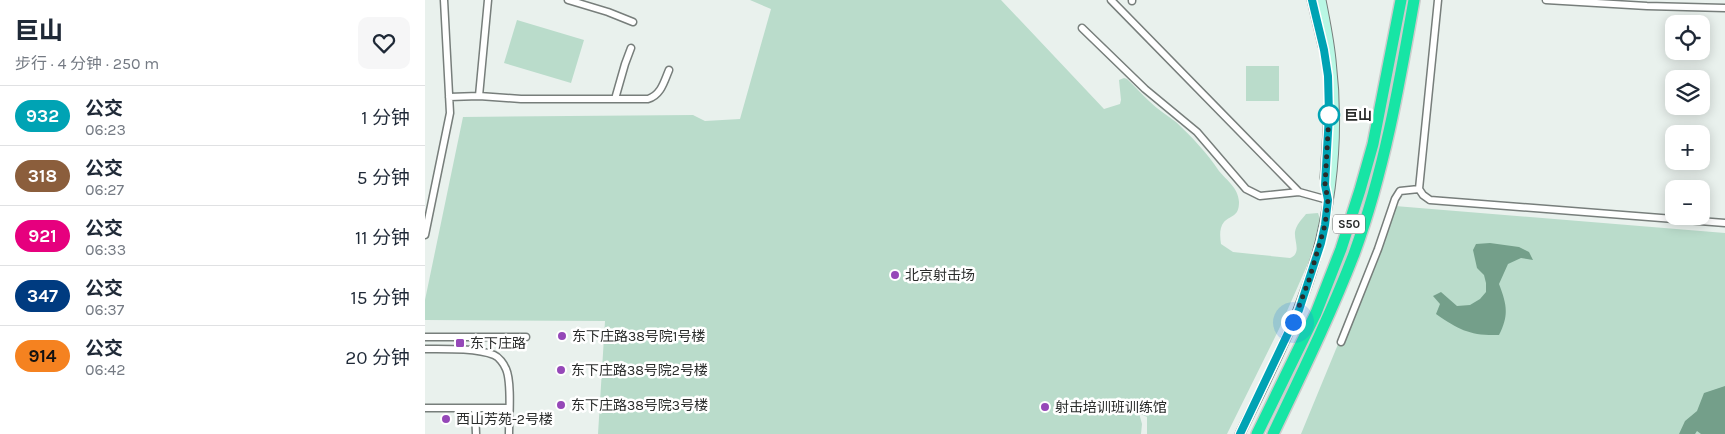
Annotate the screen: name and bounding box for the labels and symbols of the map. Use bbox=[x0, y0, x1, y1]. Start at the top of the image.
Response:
marker: 巨山 bbox=[1318, 104, 1340, 126]
place label: 巨山 bbox=[1344, 107, 1372, 124]
road number: S50 bbox=[1333, 214, 1365, 233]
place label: 北京射击场 bbox=[905, 267, 975, 284]
marker: 北京射击场 bbox=[889, 269, 901, 281]
your location bbox=[1281, 310, 1306, 335]
place label: 东下庄路38号院1号楼 bbox=[572, 328, 706, 345]
marker: 东下庄路38号院1号楼 bbox=[556, 330, 568, 342]
place label: 东下庄路 bbox=[470, 335, 526, 352]
marker: 东下庄路 bbox=[454, 337, 466, 349]
place label: 东下庄路38号院2号楼 bbox=[571, 362, 708, 379]
marker: 东下庄路38号院2号楼 bbox=[555, 364, 567, 376]
place label: 东下庄路38号院3号楼 bbox=[571, 397, 708, 414]
marker: 东下庄路38号院3号楼 bbox=[555, 399, 567, 411]
place label: 射击培训班训练馆 bbox=[1055, 399, 1167, 416]
marker: 射击培训班训练馆 bbox=[1039, 401, 1051, 413]
place label: 西山芳苑-2号楼 bbox=[456, 411, 553, 428]
marker: 西山芳苑-2号楼 bbox=[440, 413, 452, 425]

